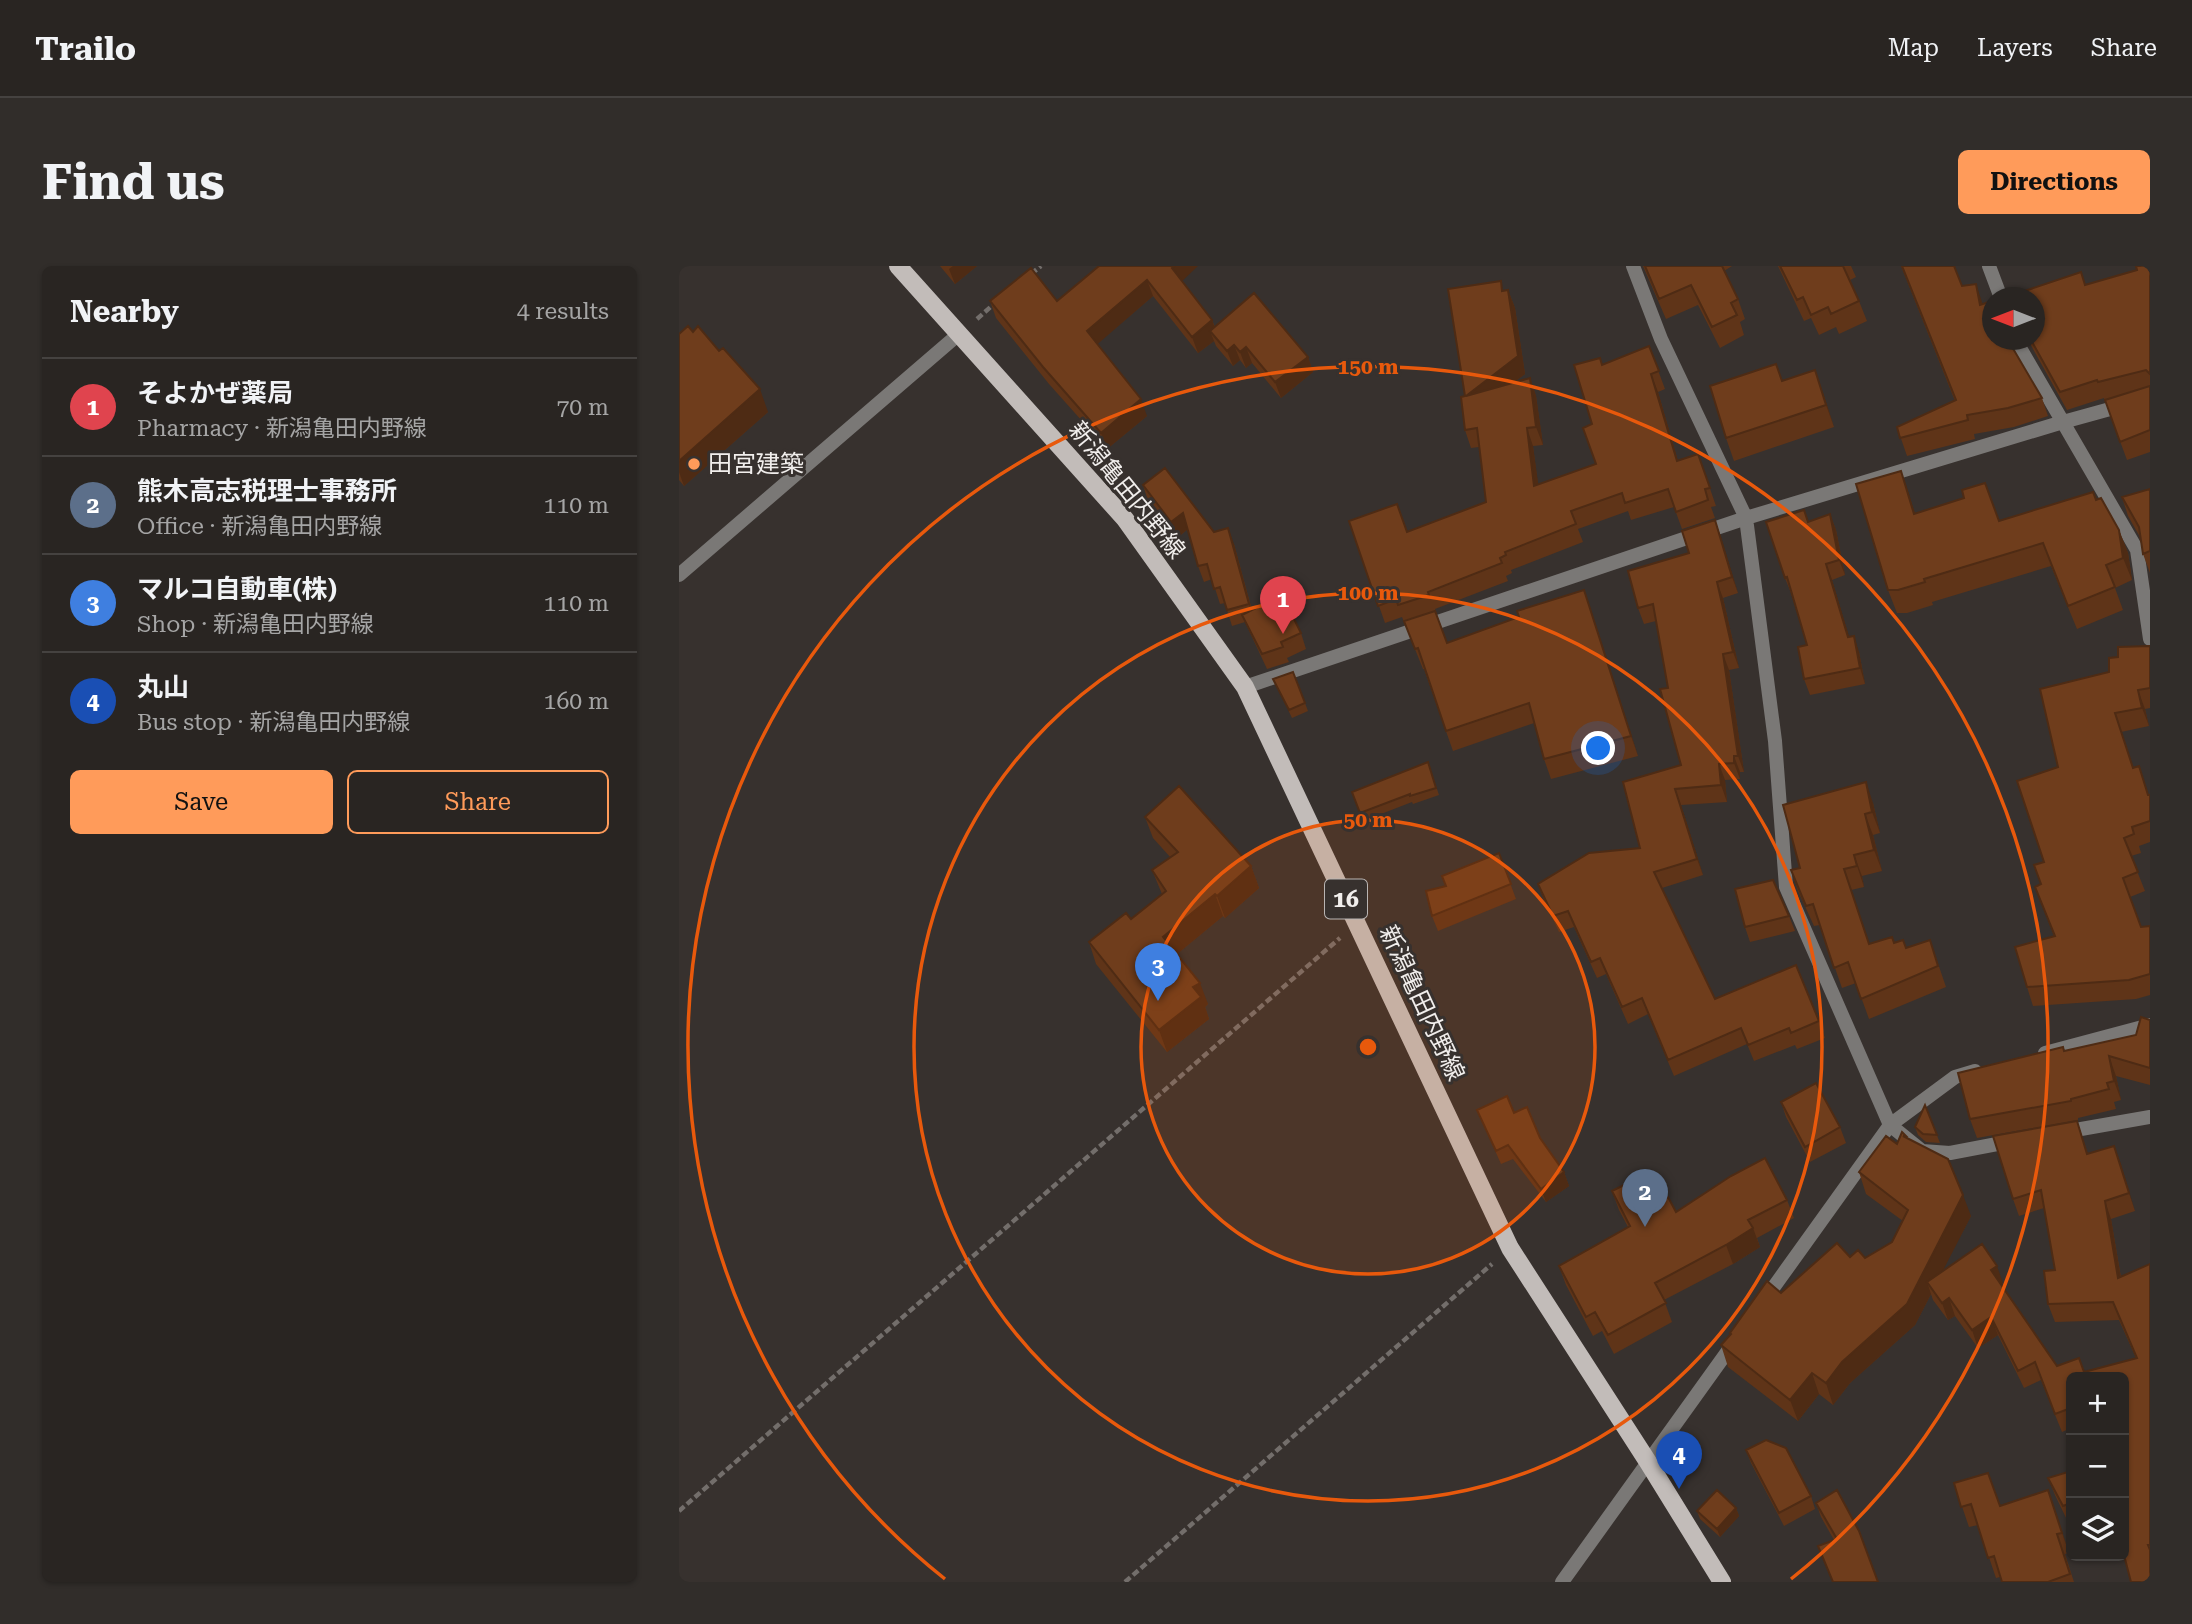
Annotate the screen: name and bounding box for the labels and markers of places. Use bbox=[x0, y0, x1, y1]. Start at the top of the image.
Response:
place label: 田宮建築 bbox=[708, 450, 804, 478]
marker: 田宮建築 bbox=[686, 456, 702, 472]
pin: 1 bbox=[1260, 576, 1306, 634]
pin: 3 bbox=[1135, 943, 1181, 1001]
centre of rings bbox=[1356, 1035, 1380, 1059]
pin: 2 bbox=[1622, 1169, 1668, 1227]
pin: 4 bbox=[1656, 1431, 1702, 1489]

